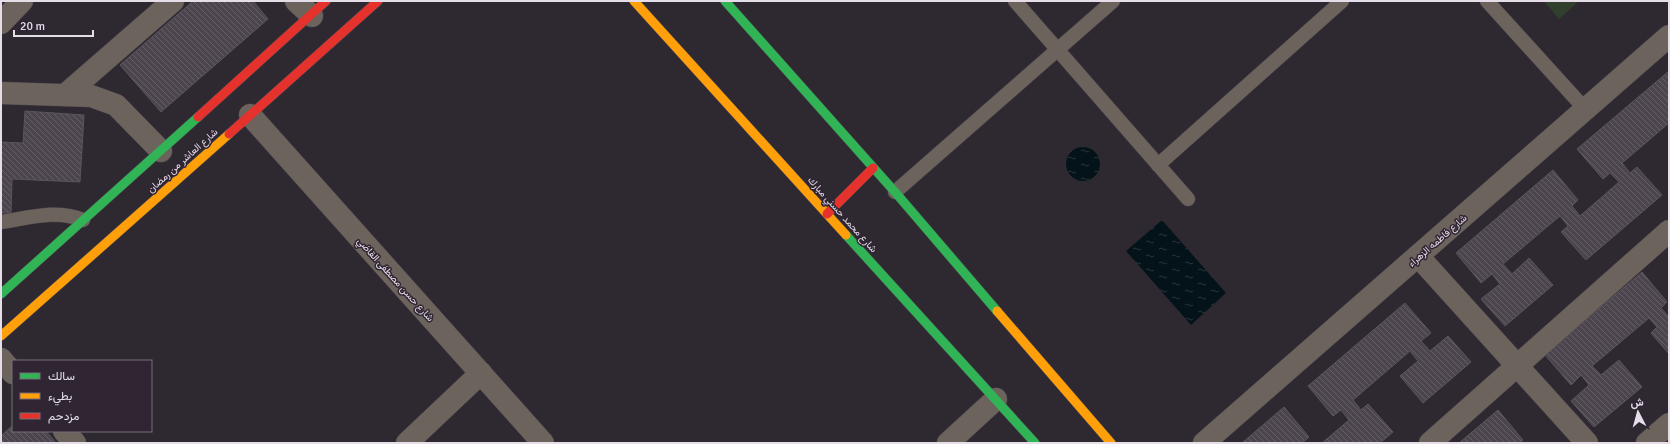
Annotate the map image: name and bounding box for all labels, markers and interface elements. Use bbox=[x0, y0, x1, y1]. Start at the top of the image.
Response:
scale bar bbox=[14, 12, 93, 38]
text: 20 m bbox=[20, 19, 45, 34]
street label: شارع العاشر من رمضان bbox=[145, 126, 220, 195]
street label: شارع محمد حسني مبارك bbox=[804, 174, 880, 256]
street label: شارع فاطمه الزهراء bbox=[1406, 212, 1470, 270]
street label: شارع حسن مصطفى القاضي bbox=[353, 235, 436, 326]
legend bbox=[12, 360, 152, 432]
text: سالك bbox=[48, 369, 75, 384]
text: بطيء bbox=[48, 389, 72, 406]
north arrow bbox=[1618, 392, 1658, 432]
text: ش bbox=[1630, 395, 1644, 410]
text: مزدحم bbox=[48, 409, 79, 424]

